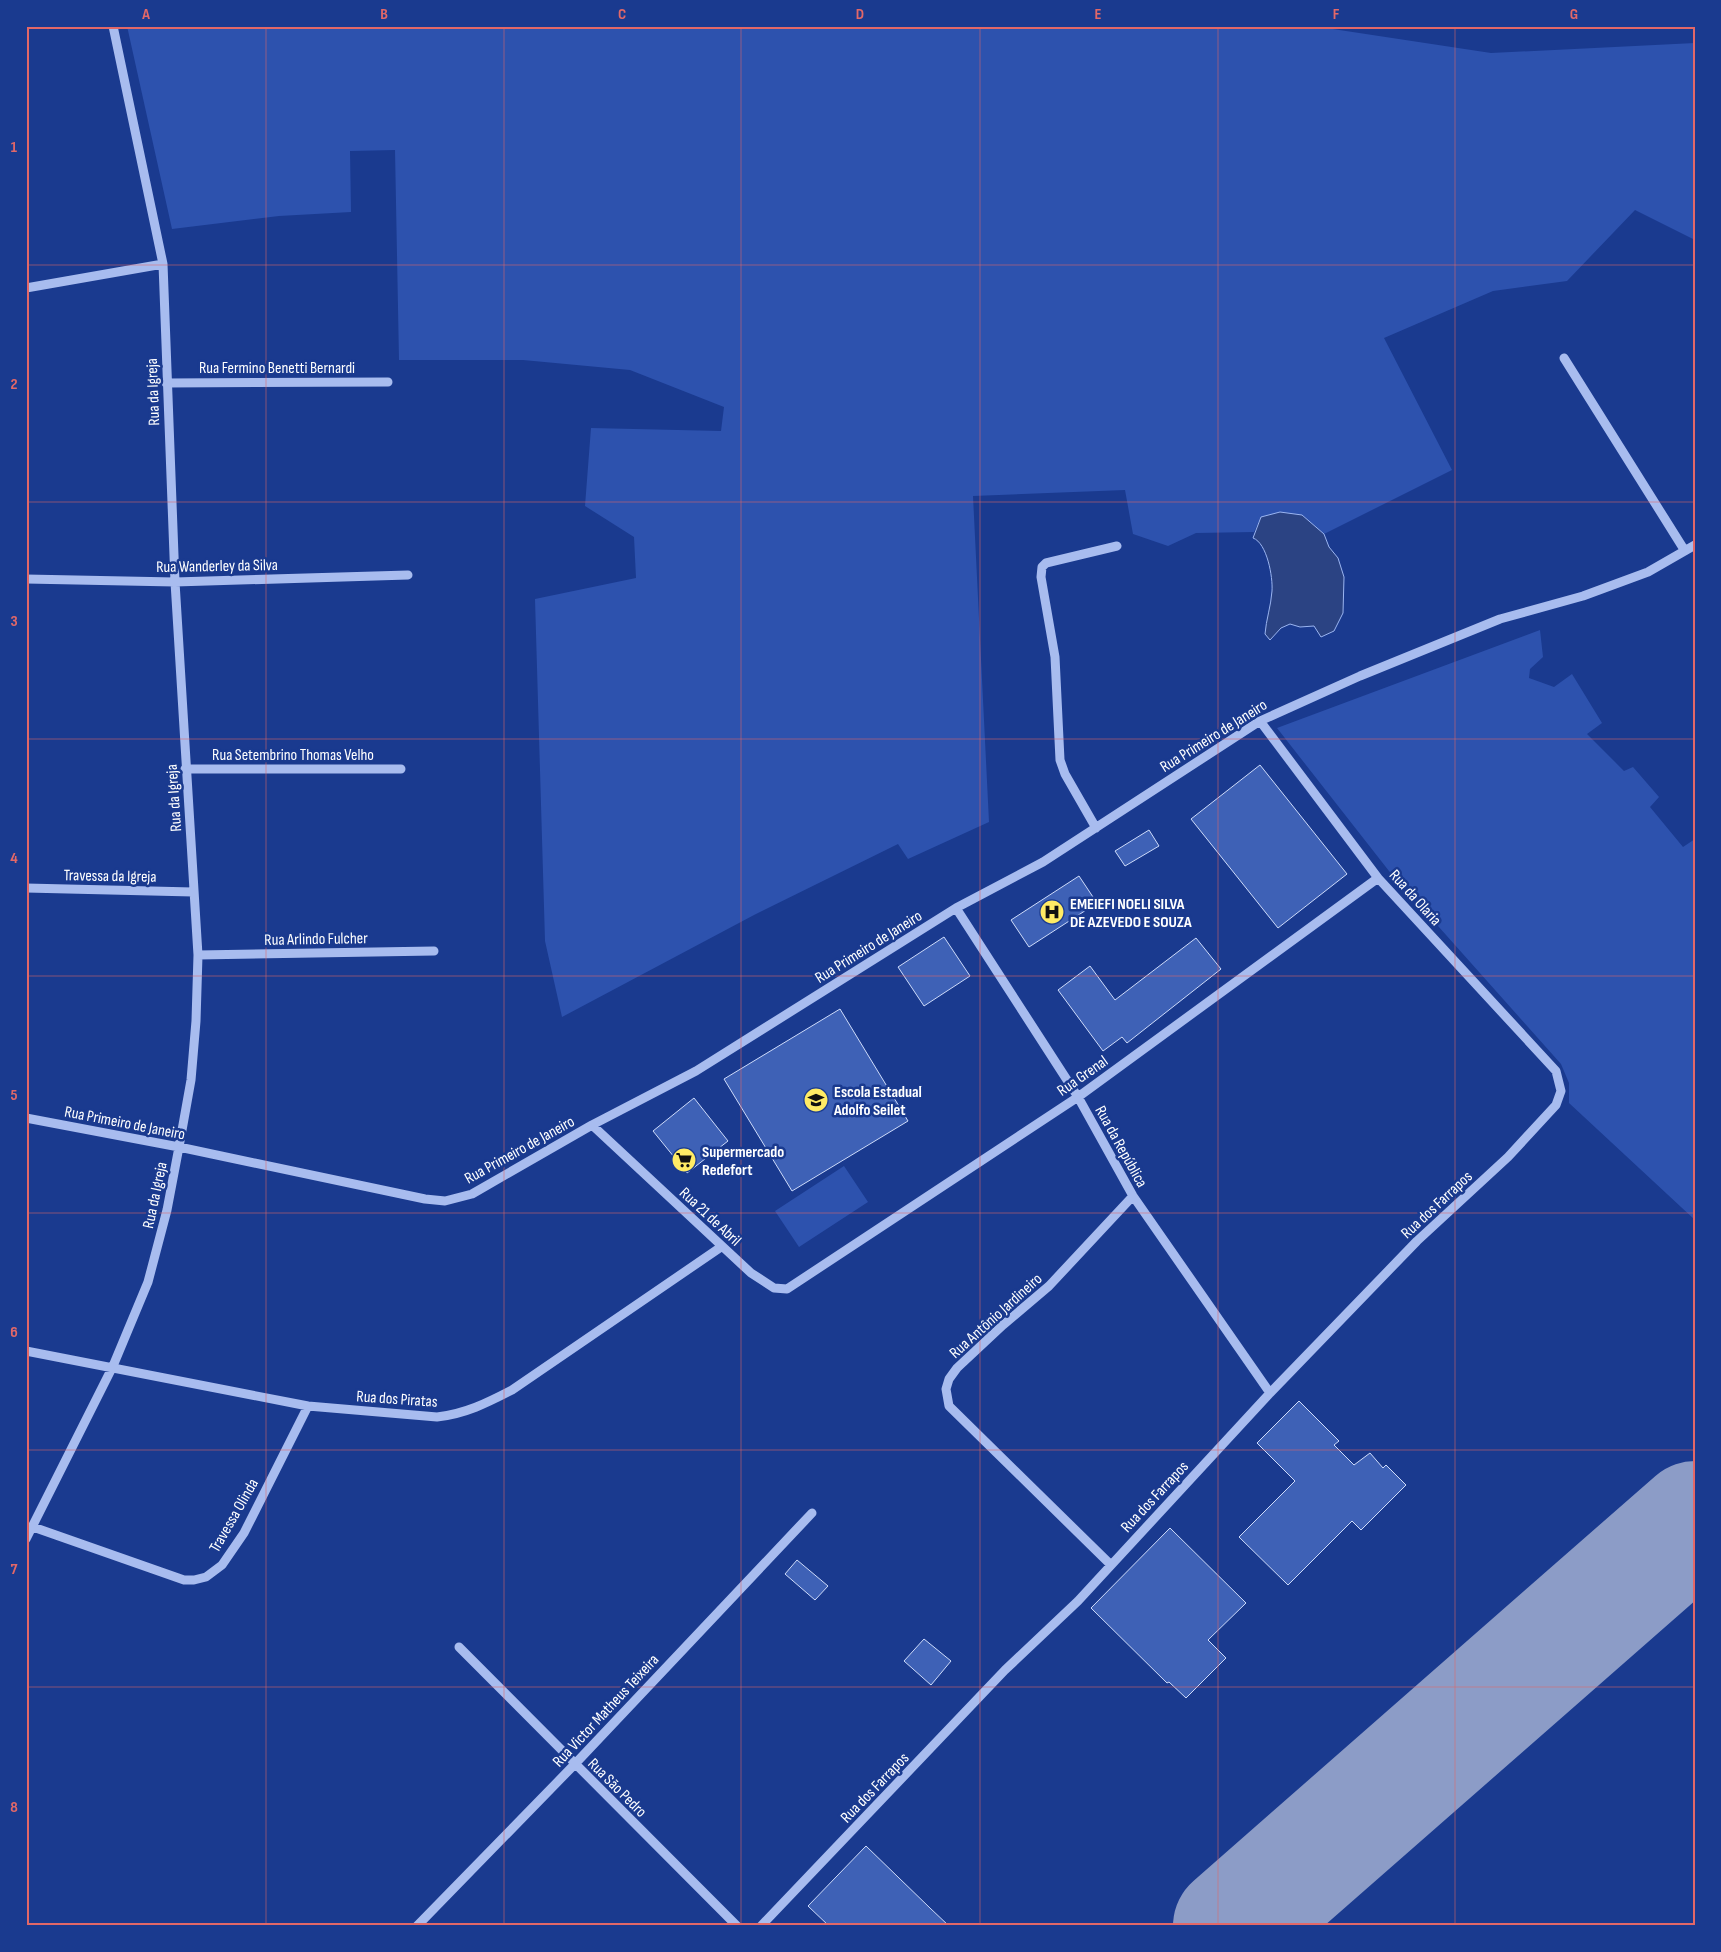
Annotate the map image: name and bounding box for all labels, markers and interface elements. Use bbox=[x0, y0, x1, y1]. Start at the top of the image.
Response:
text: A bbox=[141, 5, 150, 24]
text: B bbox=[380, 5, 388, 24]
text: C bbox=[618, 5, 626, 24]
text: D bbox=[856, 5, 864, 24]
text: E bbox=[1095, 5, 1102, 24]
text: F bbox=[1333, 5, 1340, 24]
text: G bbox=[1570, 5, 1578, 24]
text: 1 bbox=[11, 138, 18, 157]
street label: Rua da Igreja bbox=[143, 358, 164, 426]
street label: Rua Fermino Benetti Bernardi bbox=[199, 359, 355, 378]
text: 2 bbox=[10, 375, 18, 394]
street label: Rua Wanderley da Silva bbox=[156, 556, 278, 577]
text: 3 bbox=[10, 612, 18, 631]
street label: Rua Primeiro de Janeiro bbox=[1157, 696, 1271, 777]
street label: Rua Setembrino Thomas Velho bbox=[212, 746, 374, 765]
street label: Rua da Igreja bbox=[163, 764, 186, 832]
text: 4 bbox=[10, 849, 18, 868]
street label: Travessa da Igreja bbox=[63, 866, 157, 887]
street label: Rua da Olaria bbox=[1385, 866, 1445, 930]
place label: EMEIEFI NOELI SILVA DE AZEVEDO E SOUZA bbox=[1070, 895, 1192, 932]
hospital icon: EMEIEFI NOELI SILVA DE AZEVEDO E SOUZA bbox=[1039, 899, 1065, 925]
street label: Rua Primeiro de Janeiro bbox=[812, 907, 926, 988]
street label: Rua Arlindo Fulcher bbox=[264, 929, 368, 950]
street label: Rua Grenal bbox=[1054, 1052, 1112, 1101]
place label: Escola Estadual Adolfo Seilet bbox=[833, 1083, 922, 1120]
text: 5 bbox=[10, 1086, 18, 1105]
school or university icon: Escola Estadual Adolfo Seilet bbox=[803, 1087, 829, 1113]
street label: Rua Primeiro de Janeiro bbox=[63, 1102, 187, 1144]
street label: Rua da República bbox=[1090, 1103, 1151, 1191]
street label: Rua Primeiro de Janeiro bbox=[461, 1112, 578, 1188]
place label: Supermercado Redefort bbox=[702, 1143, 784, 1180]
supermarket icon: Supermercado Redefort bbox=[671, 1147, 697, 1173]
street label: Rua da Igreja bbox=[139, 1160, 172, 1230]
street label: Rua dos Farrapos bbox=[1397, 1167, 1477, 1243]
street label: Rua 21 de Abril bbox=[675, 1184, 745, 1250]
street label: Rua Antônio Jardineiro bbox=[946, 1270, 1046, 1363]
text: 6 bbox=[10, 1323, 18, 1342]
street label: Rua dos Piratas bbox=[356, 1387, 438, 1412]
street label: Rua dos Farrapos bbox=[1117, 1457, 1193, 1537]
street label: Travessa Olinda bbox=[206, 1475, 263, 1556]
text: 7 bbox=[11, 1560, 18, 1579]
street label: Rua Victor Matheus Teixeira bbox=[549, 1651, 663, 1771]
street label: Rua dos Farrapos bbox=[837, 1749, 913, 1827]
street label: Rua São Pedro bbox=[583, 1755, 650, 1822]
text: 8 bbox=[10, 1798, 18, 1817]

